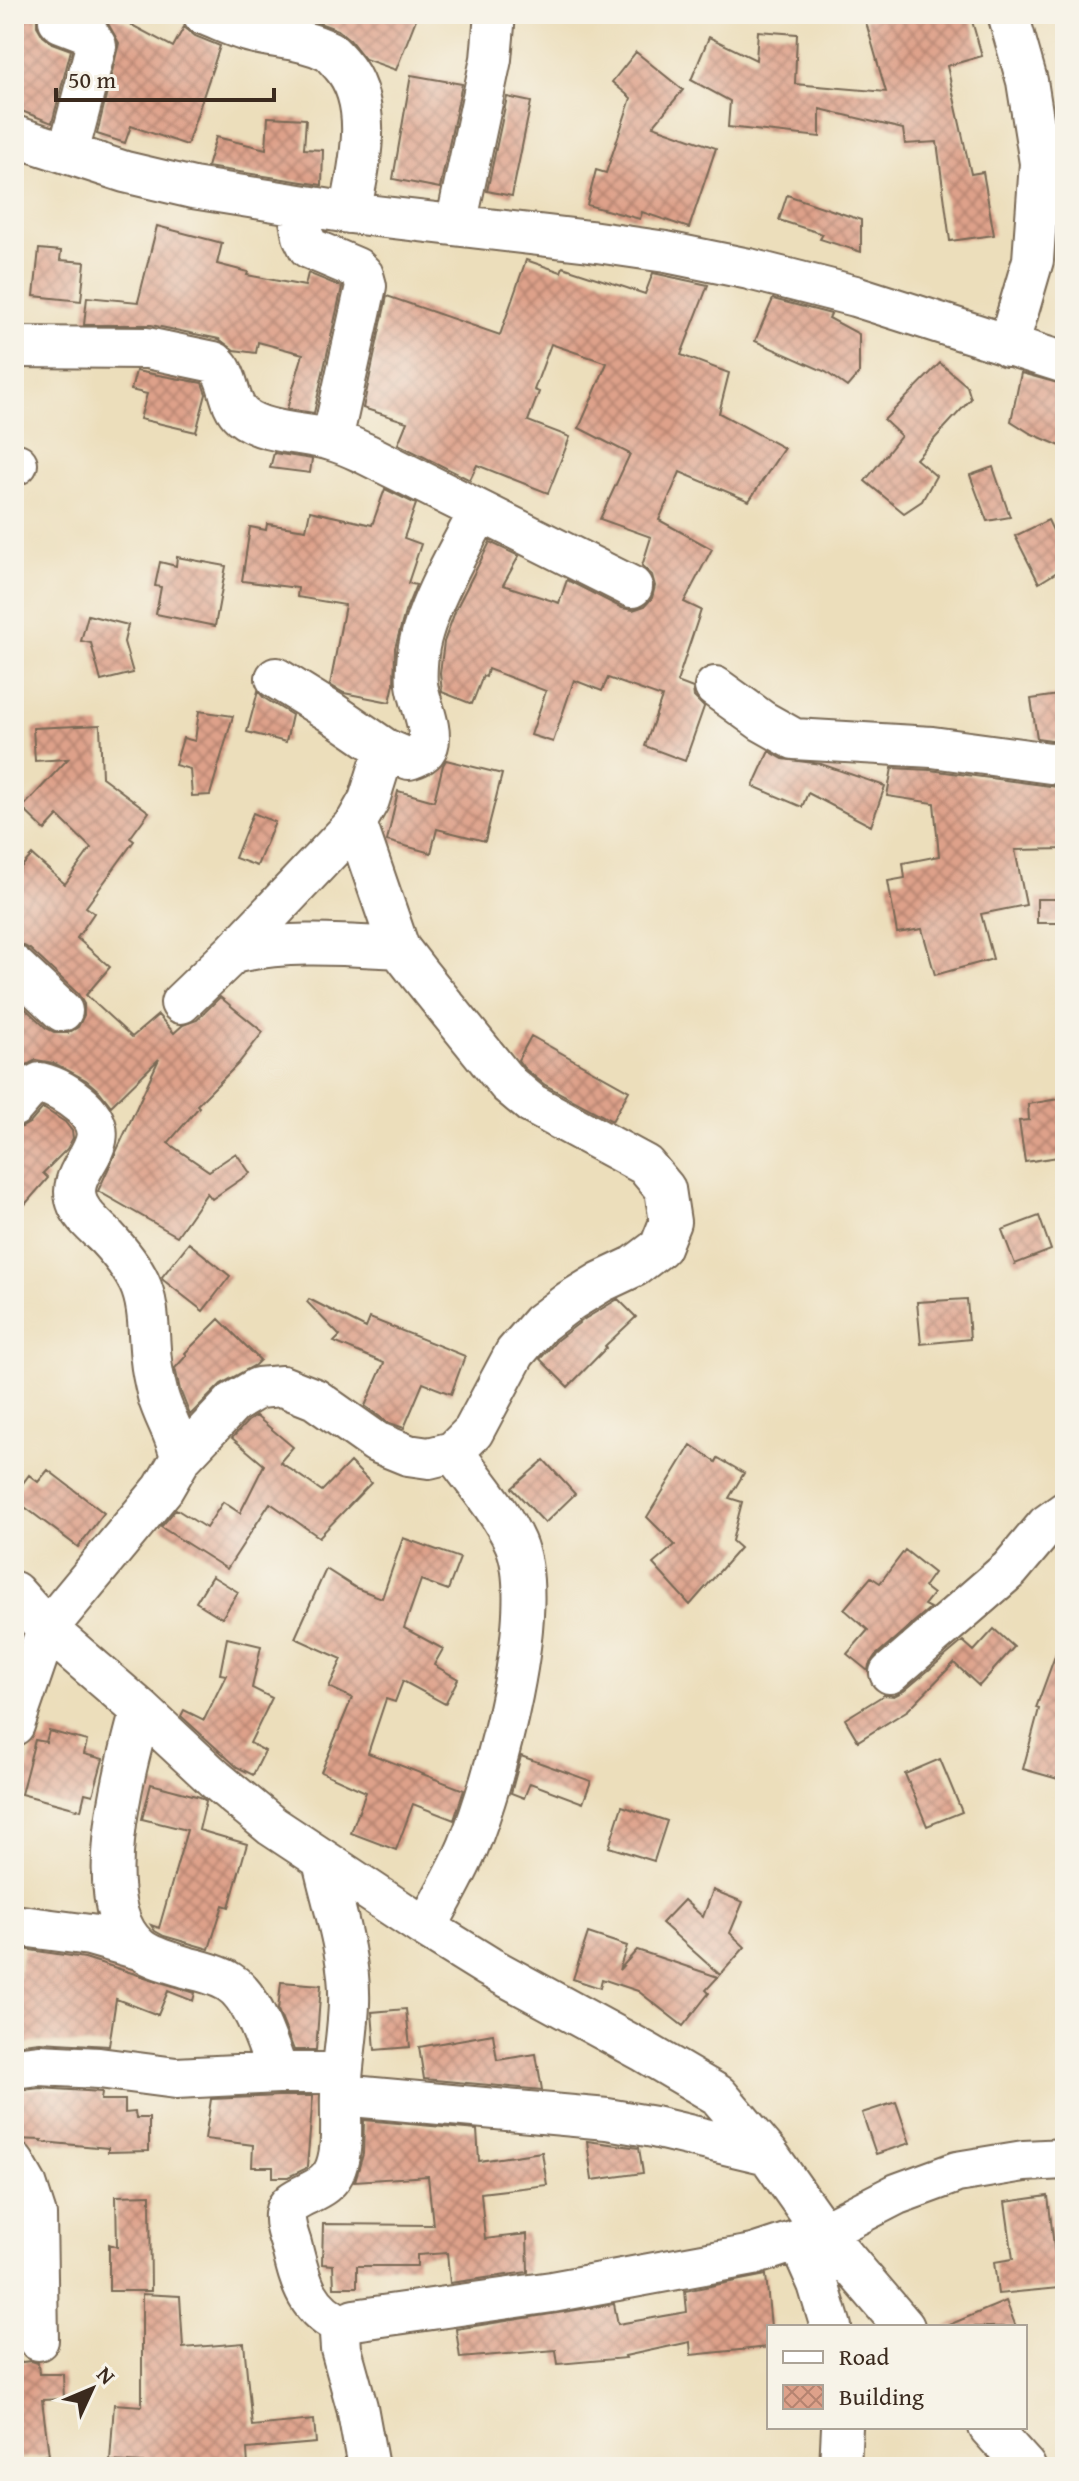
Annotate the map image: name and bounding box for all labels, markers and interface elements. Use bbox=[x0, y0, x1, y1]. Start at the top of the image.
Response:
scale bar bbox=[56, 52, 274, 102]
text: 50 m bbox=[68, 62, 116, 97]
legend bbox=[767, 2325, 1027, 2429]
text: Road bbox=[839, 2339, 889, 2374]
north arrow bbox=[52, 2349, 132, 2429]
text: N bbox=[90, 2359, 123, 2392]
text: Building bbox=[839, 2379, 924, 2414]

